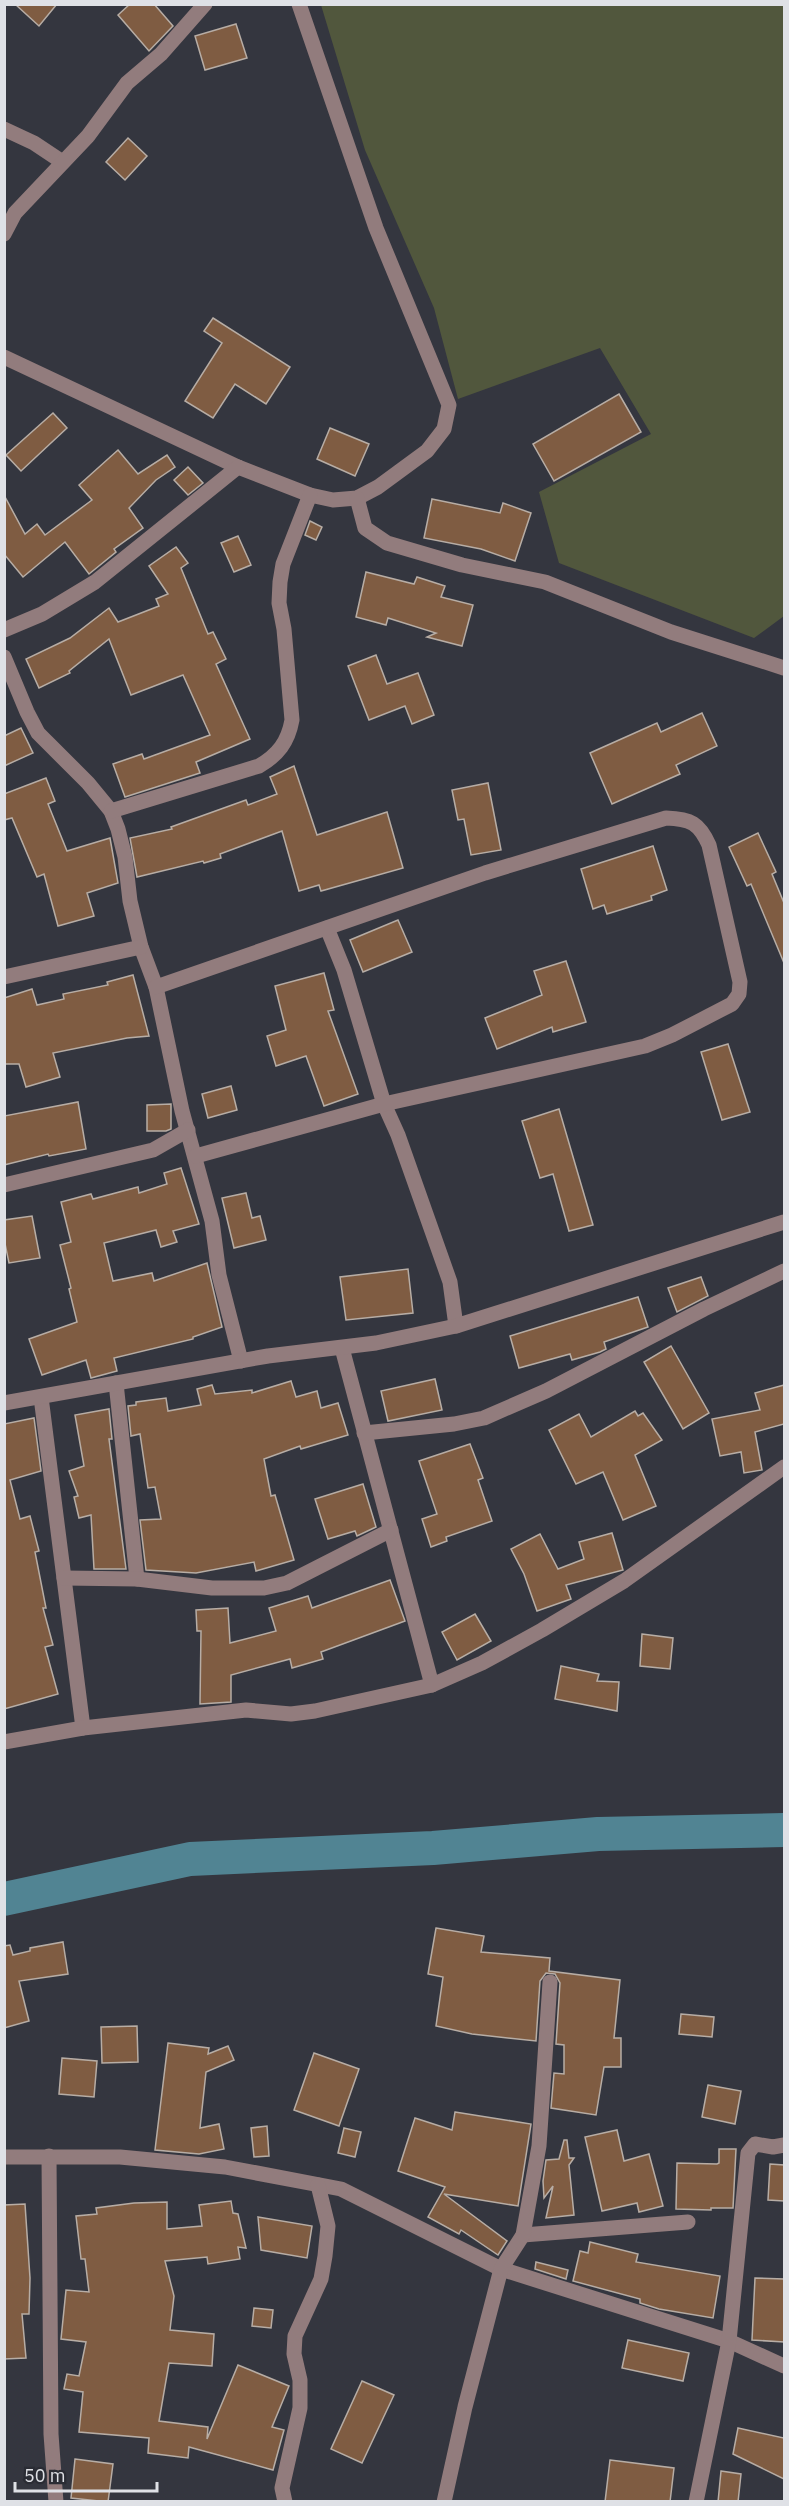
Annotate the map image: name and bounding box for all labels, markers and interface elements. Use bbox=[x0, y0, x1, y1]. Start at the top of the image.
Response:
scale bar bbox=[15, 2455, 158, 2493]
text: 50 m bbox=[24, 2464, 66, 2487]

